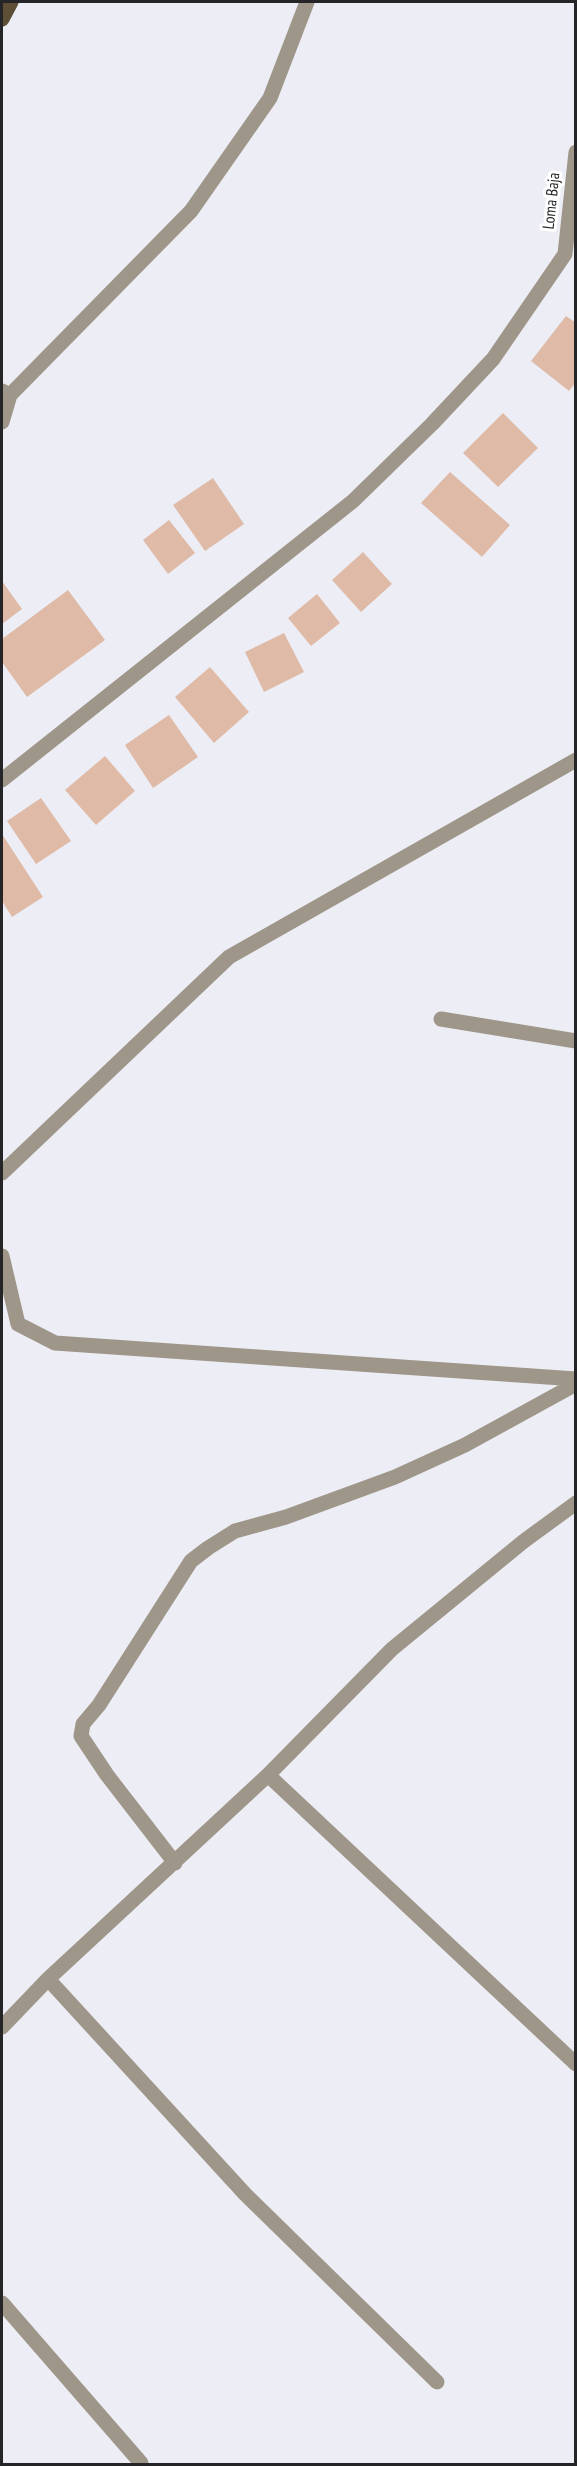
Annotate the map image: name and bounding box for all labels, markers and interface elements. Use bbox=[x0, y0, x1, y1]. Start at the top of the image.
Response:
street label: Loma Baja bbox=[539, 172, 565, 230]

